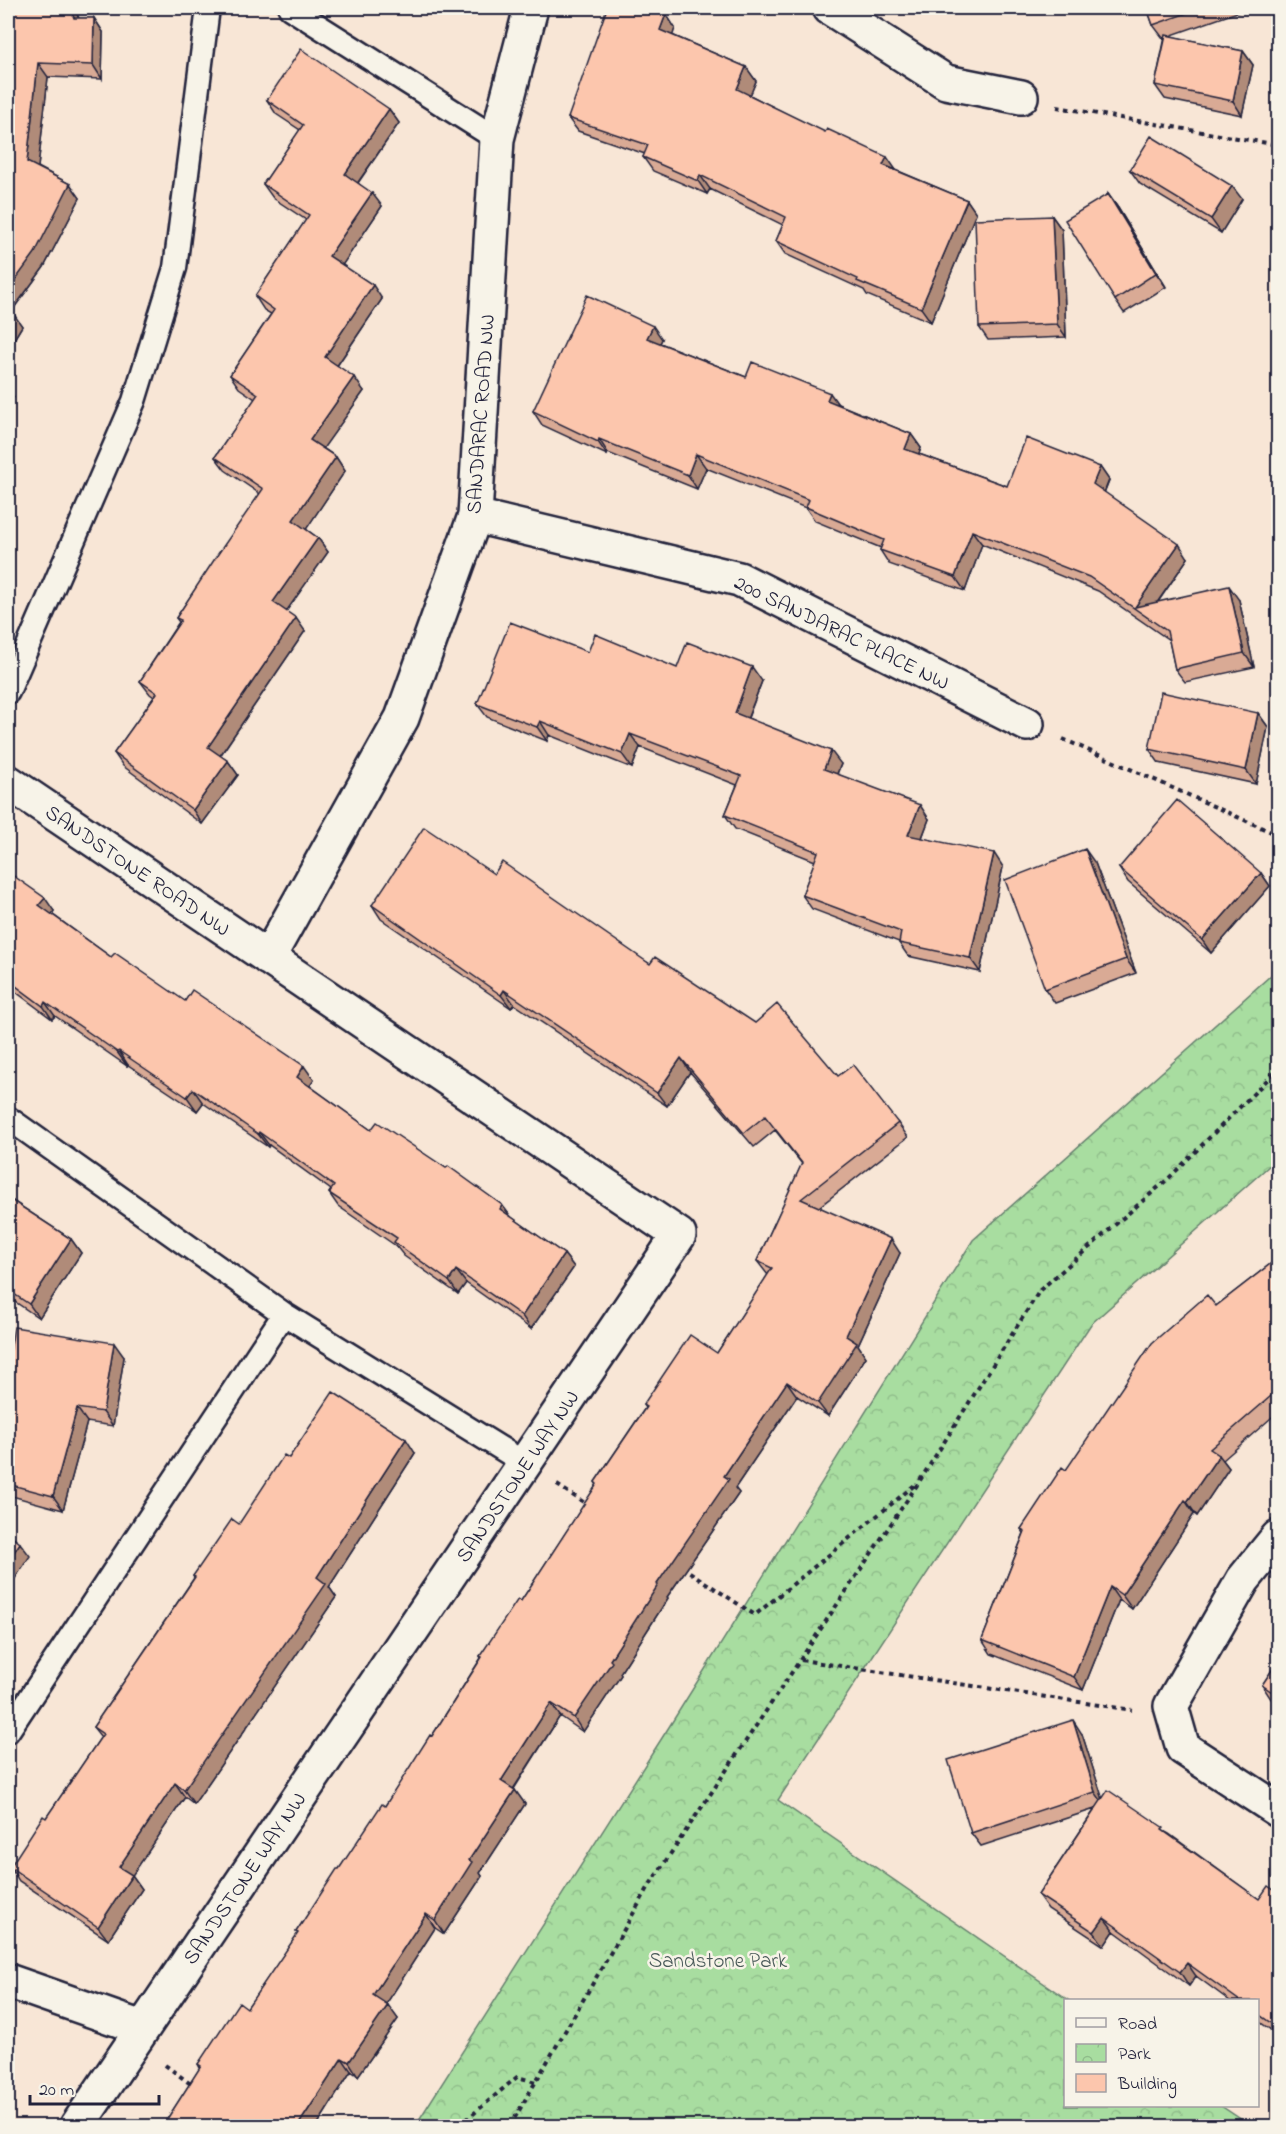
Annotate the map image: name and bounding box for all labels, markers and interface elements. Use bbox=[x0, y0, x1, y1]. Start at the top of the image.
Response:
street label: SANDARAC ROAD NW bbox=[460, 313, 504, 515]
street label: 200 SANDARAC PLACE NW bbox=[729, 569, 954, 699]
street label: SANDSTONE ROAD NW bbox=[38, 799, 235, 945]
street label: SANDSTONE WAY NW bbox=[450, 1385, 588, 1569]
street label: SANDSTONE WAY NW bbox=[177, 1787, 315, 1971]
park label: Sandstone Park bbox=[649, 1947, 788, 1977]
legend bbox=[1064, 1999, 1259, 2107]
text: Road bbox=[1118, 2012, 1157, 2038]
text: Park bbox=[1118, 2042, 1151, 2068]
scale bar bbox=[30, 2068, 159, 2106]
text: Building bbox=[1117, 2072, 1177, 2099]
text: 20 m bbox=[39, 2078, 74, 2104]

